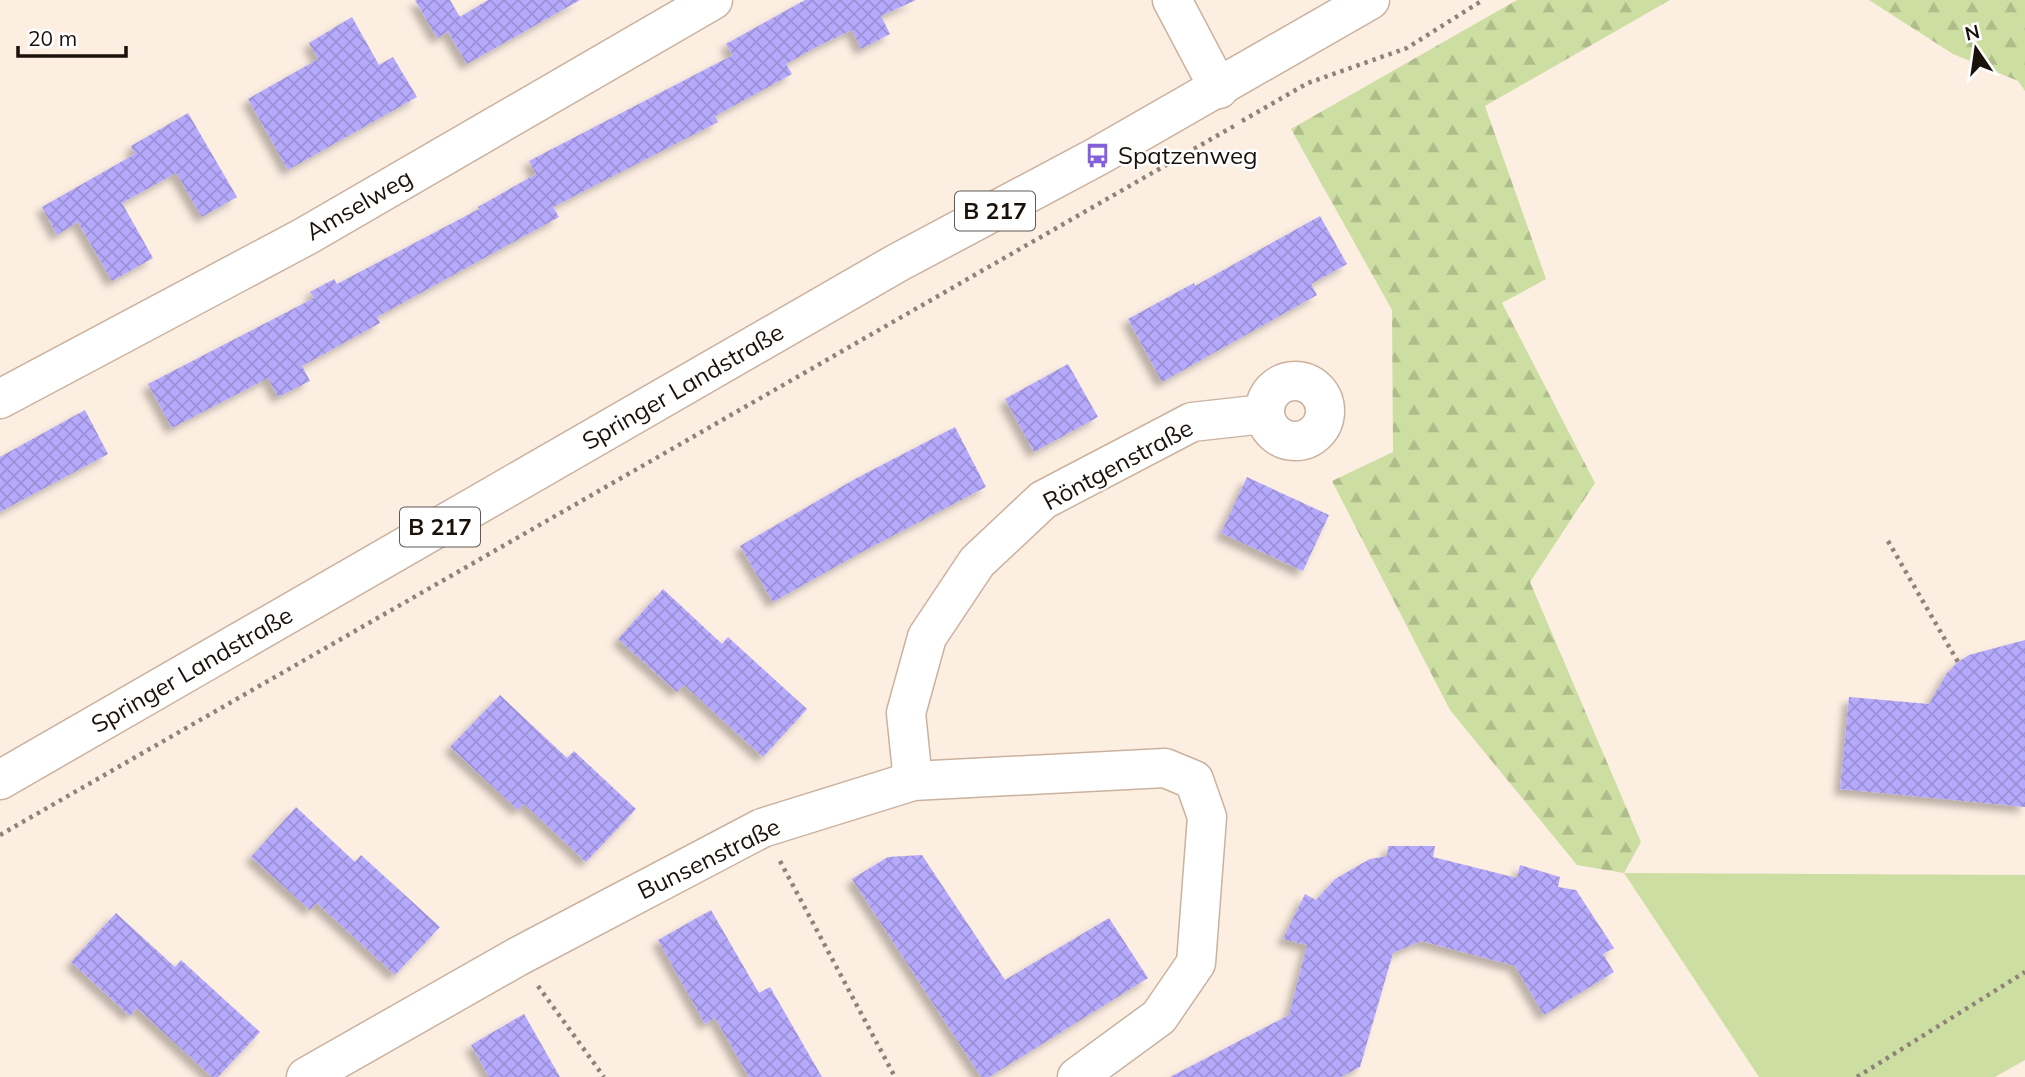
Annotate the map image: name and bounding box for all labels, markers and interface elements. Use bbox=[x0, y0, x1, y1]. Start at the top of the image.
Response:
scale bar bbox=[18, 14, 126, 58]
north arrow bbox=[1941, 14, 2011, 84]
text: N bbox=[1962, 19, 1982, 46]
text: 20 m bbox=[28, 25, 77, 51]
place label: Spatzenweg bbox=[1118, 140, 1258, 170]
bus stop icon: Spatzenweg bbox=[1084, 142, 1112, 170]
street label: Amselweg bbox=[300, 162, 417, 247]
road number: B 217 bbox=[955, 192, 1035, 230]
street label: Springer Landstraße bbox=[576, 316, 789, 456]
street label: Röntgenstraße bbox=[1037, 412, 1198, 516]
road number: B 217 bbox=[400, 508, 480, 547]
street label: Springer Landstraße bbox=[85, 599, 298, 739]
street label: Bunsenstraße bbox=[632, 811, 785, 905]

